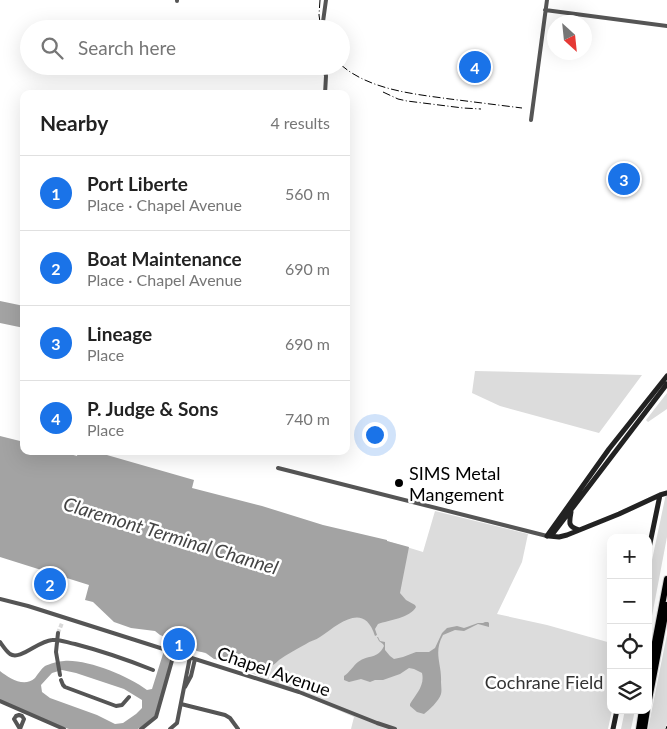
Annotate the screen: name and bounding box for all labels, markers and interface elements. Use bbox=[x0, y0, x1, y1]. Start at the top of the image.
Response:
north arrow bbox=[547, 15, 592, 60]
search box bbox=[20, 20, 350, 75]
icon: search bbox=[38, 34, 66, 62]
text: Search here bbox=[78, 36, 176, 59]
pin: 4 bbox=[459, 48, 491, 86]
text: Nearby bbox=[40, 110, 108, 135]
text: 4 results bbox=[270, 113, 330, 132]
pin: 3 bbox=[608, 160, 640, 198]
text: Port Liberte bbox=[87, 172, 188, 195]
text: 1 bbox=[51, 184, 61, 203]
text: 560 m bbox=[285, 184, 330, 203]
text: Place · Chapel Avenue bbox=[87, 195, 242, 214]
text: Boat Maintenance bbox=[87, 247, 242, 270]
text: 2 bbox=[51, 259, 61, 278]
text: 690 m bbox=[285, 259, 330, 278]
text: Place · Chapel Avenue bbox=[87, 270, 242, 289]
text: Lineage bbox=[87, 322, 152, 345]
text: 3 bbox=[51, 334, 61, 353]
text: 690 m bbox=[285, 334, 330, 353]
text: Place bbox=[87, 345, 124, 364]
text: P. Judge & Sons bbox=[87, 397, 218, 420]
text: 4 bbox=[51, 409, 61, 428]
text: 740 m bbox=[285, 409, 330, 428]
text: Place bbox=[87, 420, 124, 439]
your location bbox=[362, 422, 388, 448]
place label: SIMS Metal Mangement bbox=[409, 462, 504, 505]
marker: SIMS Metal Mangement bbox=[393, 477, 405, 489]
water label: Claremont Terminal Channel bbox=[61, 491, 281, 579]
map controls bbox=[607, 534, 652, 714]
button: + bbox=[607, 534, 652, 579]
pin: 2 bbox=[34, 565, 66, 603]
button: − bbox=[607, 579, 652, 624]
button: locate bbox=[607, 624, 652, 669]
pin: 1 bbox=[163, 625, 195, 663]
street label: Chapel Avenue bbox=[214, 641, 334, 701]
button: layers bbox=[607, 669, 652, 714]
park label: Cochrane Field bbox=[485, 671, 603, 693]

